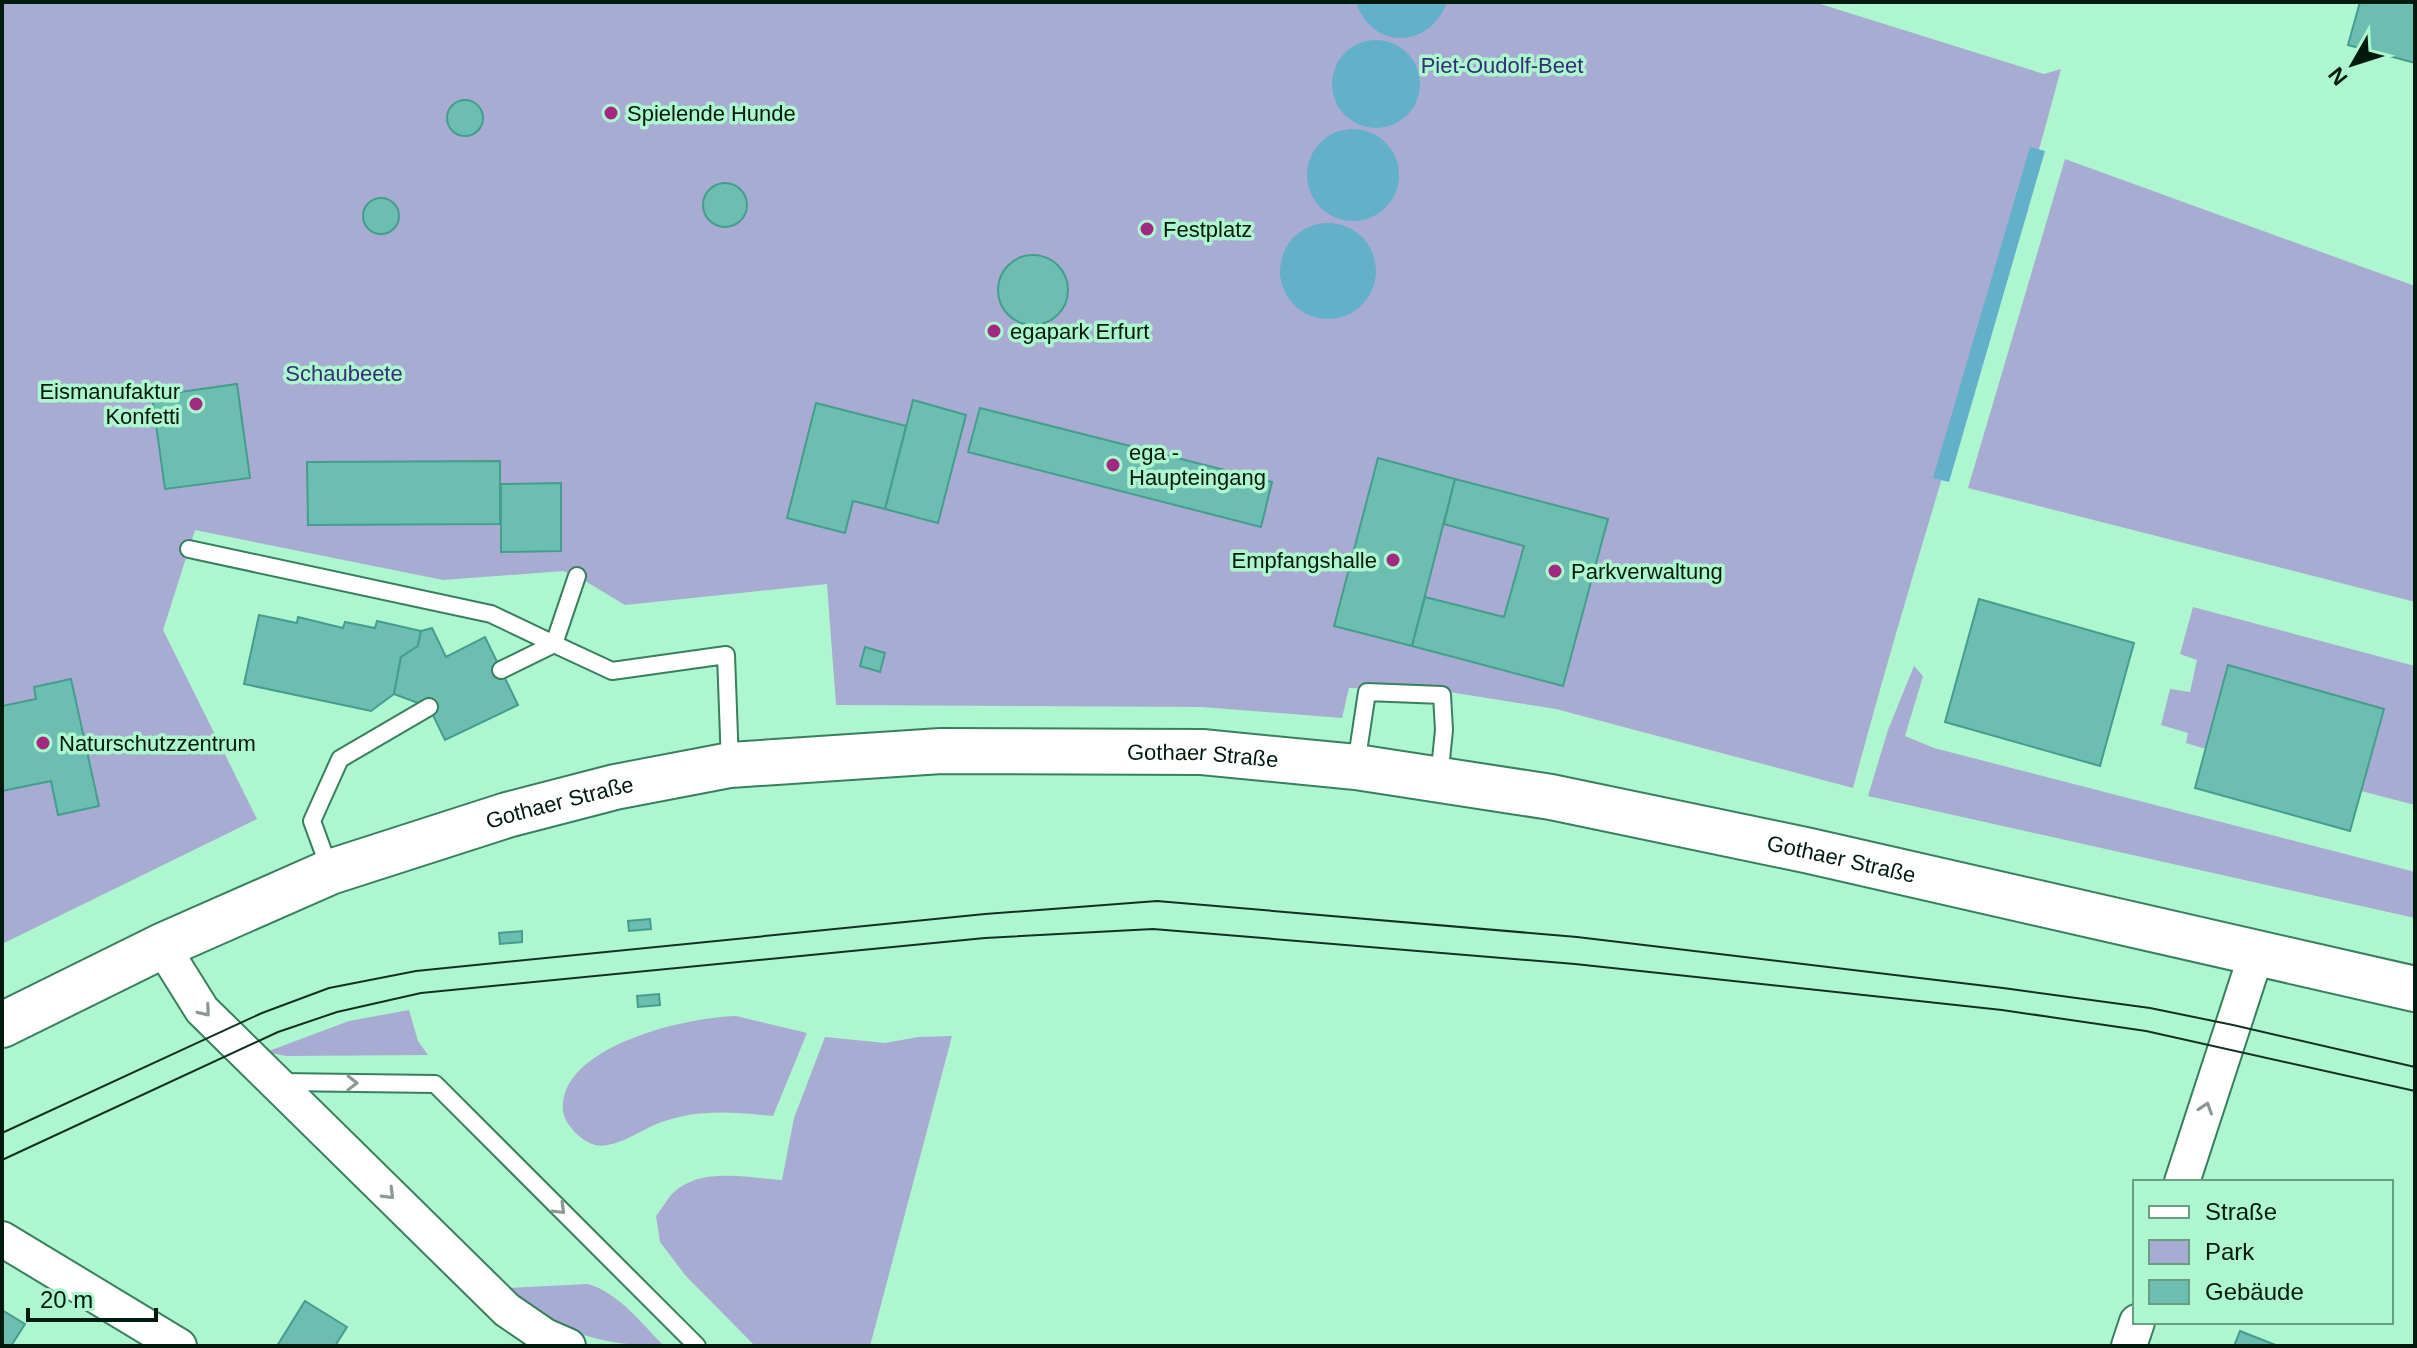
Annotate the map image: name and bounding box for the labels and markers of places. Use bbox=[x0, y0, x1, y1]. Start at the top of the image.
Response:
place label: Spielende Hunde bbox=[627, 101, 796, 126]
marker: Spielende Hunde bbox=[602, 104, 620, 122]
place label: Festplatz bbox=[1163, 217, 1252, 242]
marker: Festplatz bbox=[1138, 220, 1156, 238]
place label: egapark Erfurt bbox=[1010, 319, 1149, 344]
marker: egapark Erfurt bbox=[985, 322, 1003, 340]
place label: Eismanufaktur Konfetti bbox=[39, 379, 180, 429]
marker: Eismanufaktur Konfetti bbox=[187, 395, 205, 413]
place label: ega - Haupteingang bbox=[1129, 440, 1266, 490]
marker: ega - Haupteingang bbox=[1104, 456, 1122, 474]
place label: Empfangshalle bbox=[1231, 548, 1377, 573]
marker: Empfangshalle bbox=[1384, 551, 1402, 569]
place label: Parkverwaltung bbox=[1571, 559, 1723, 584]
marker: Parkverwaltung bbox=[1546, 562, 1564, 580]
place label: Naturschutzzentrum bbox=[59, 731, 256, 756]
marker: Naturschutzzentrum bbox=[34, 734, 52, 752]

